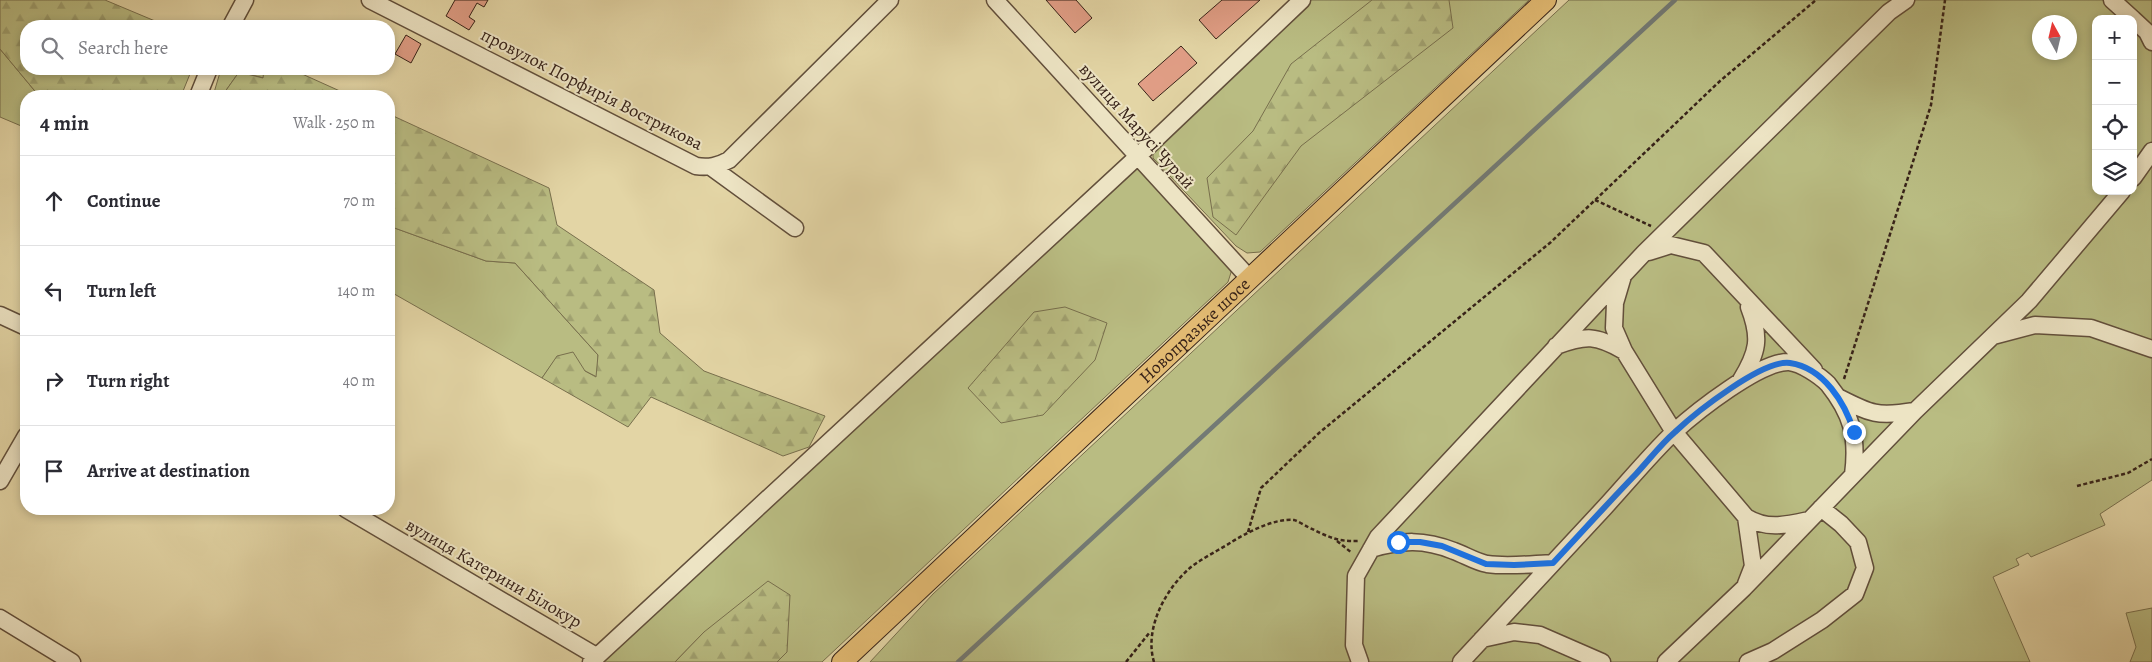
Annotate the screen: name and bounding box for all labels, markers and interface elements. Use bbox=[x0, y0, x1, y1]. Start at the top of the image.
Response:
north arrow bbox=[2032, 15, 2077, 60]
map controls bbox=[2092, 15, 2137, 195]
button: + bbox=[2092, 15, 2137, 60]
search box bbox=[20, 20, 395, 75]
street label: провулок Порфирія Вострикова bbox=[477, 22, 708, 156]
icon: search bbox=[38, 34, 66, 62]
text: Search here bbox=[78, 35, 168, 61]
street label: вулиця Марусі Чурай bbox=[1074, 58, 1200, 194]
button: − bbox=[2092, 60, 2137, 105]
button: locate bbox=[2092, 105, 2137, 150]
text: 4 min bbox=[40, 109, 89, 137]
text: Walk · 250 m bbox=[293, 112, 375, 134]
button: layers bbox=[2092, 150, 2137, 195]
icon: ahead bbox=[40, 187, 68, 215]
text: Continue bbox=[87, 188, 161, 214]
text: 70 m bbox=[343, 190, 375, 212]
street label: Новопразьке шосе bbox=[1134, 272, 1255, 389]
icon: left bbox=[40, 277, 68, 305]
text: Turn left bbox=[87, 278, 156, 304]
text: 140 m bbox=[337, 280, 375, 302]
icon: right bbox=[40, 367, 68, 395]
text: Turn right bbox=[87, 368, 169, 394]
text: 40 m bbox=[343, 370, 375, 392]
route end bbox=[1843, 421, 1866, 444]
icon: arrive bbox=[40, 457, 68, 485]
text: Arrive at destination bbox=[87, 458, 250, 484]
street label: вулиця Катерини Білокур bbox=[402, 513, 586, 633]
route start bbox=[1387, 531, 1410, 554]

